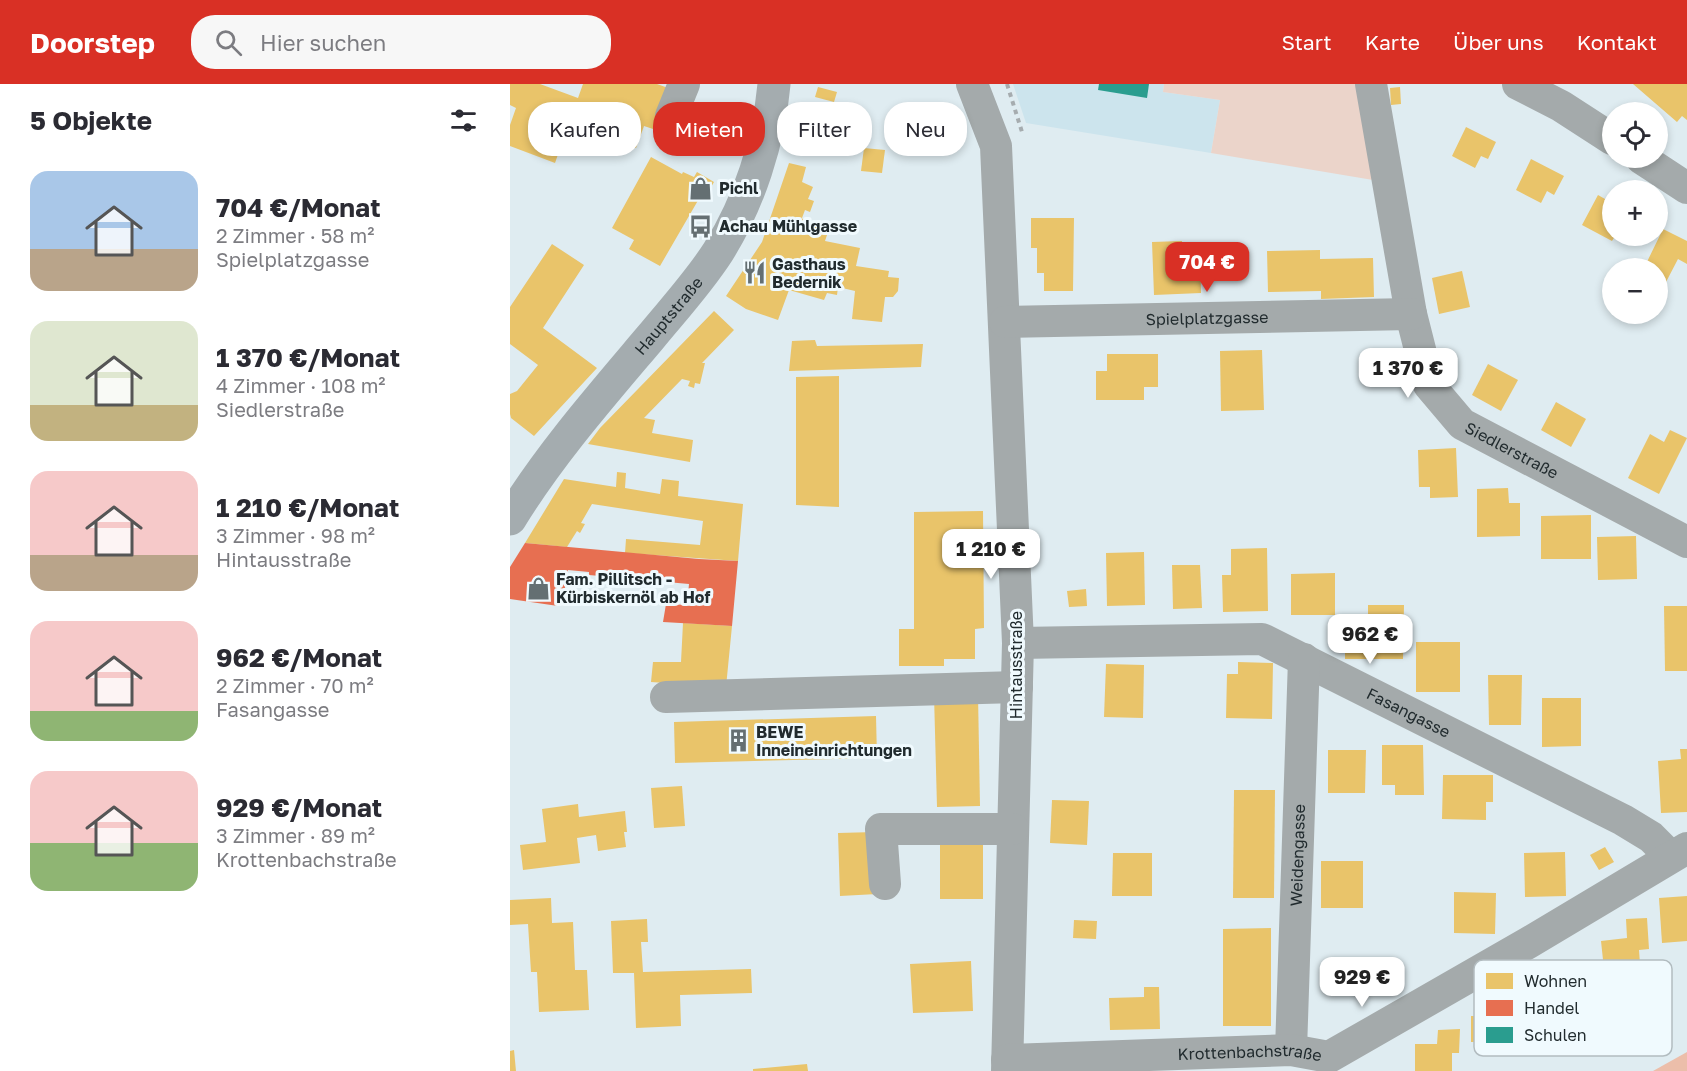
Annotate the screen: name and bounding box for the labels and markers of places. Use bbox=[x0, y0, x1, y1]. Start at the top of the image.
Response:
shop icon: Pichl bbox=[688, 175, 714, 201]
place label: Pichl bbox=[719, 178, 759, 198]
bus stop icon: Achau Mühlgasse bbox=[688, 213, 714, 239]
place label: Achau Mühlgasse bbox=[719, 216, 857, 236]
pin: 704 € bbox=[1165, 242, 1249, 293]
place label: Gasthaus Bedernik bbox=[772, 254, 846, 292]
restaurant icon: Gasthaus Bedernik bbox=[741, 260, 767, 286]
pin: 1 370 € bbox=[1353, 348, 1463, 399]
pin: 1 210 € bbox=[936, 529, 1046, 580]
place label: Fam. Pillitsch - Kürbiskernöl ab Hof bbox=[556, 569, 710, 607]
shop icon: Fam. Pillitsch - Kürbiskernöl ab Hof bbox=[525, 575, 551, 601]
pin: 962 € bbox=[1328, 614, 1412, 665]
place label: BEWE Inneineinrichtungen bbox=[756, 722, 912, 760]
building icon: BEWE Inneineinrichtungen bbox=[725, 728, 751, 754]
pin: 929 € bbox=[1320, 957, 1404, 1008]

